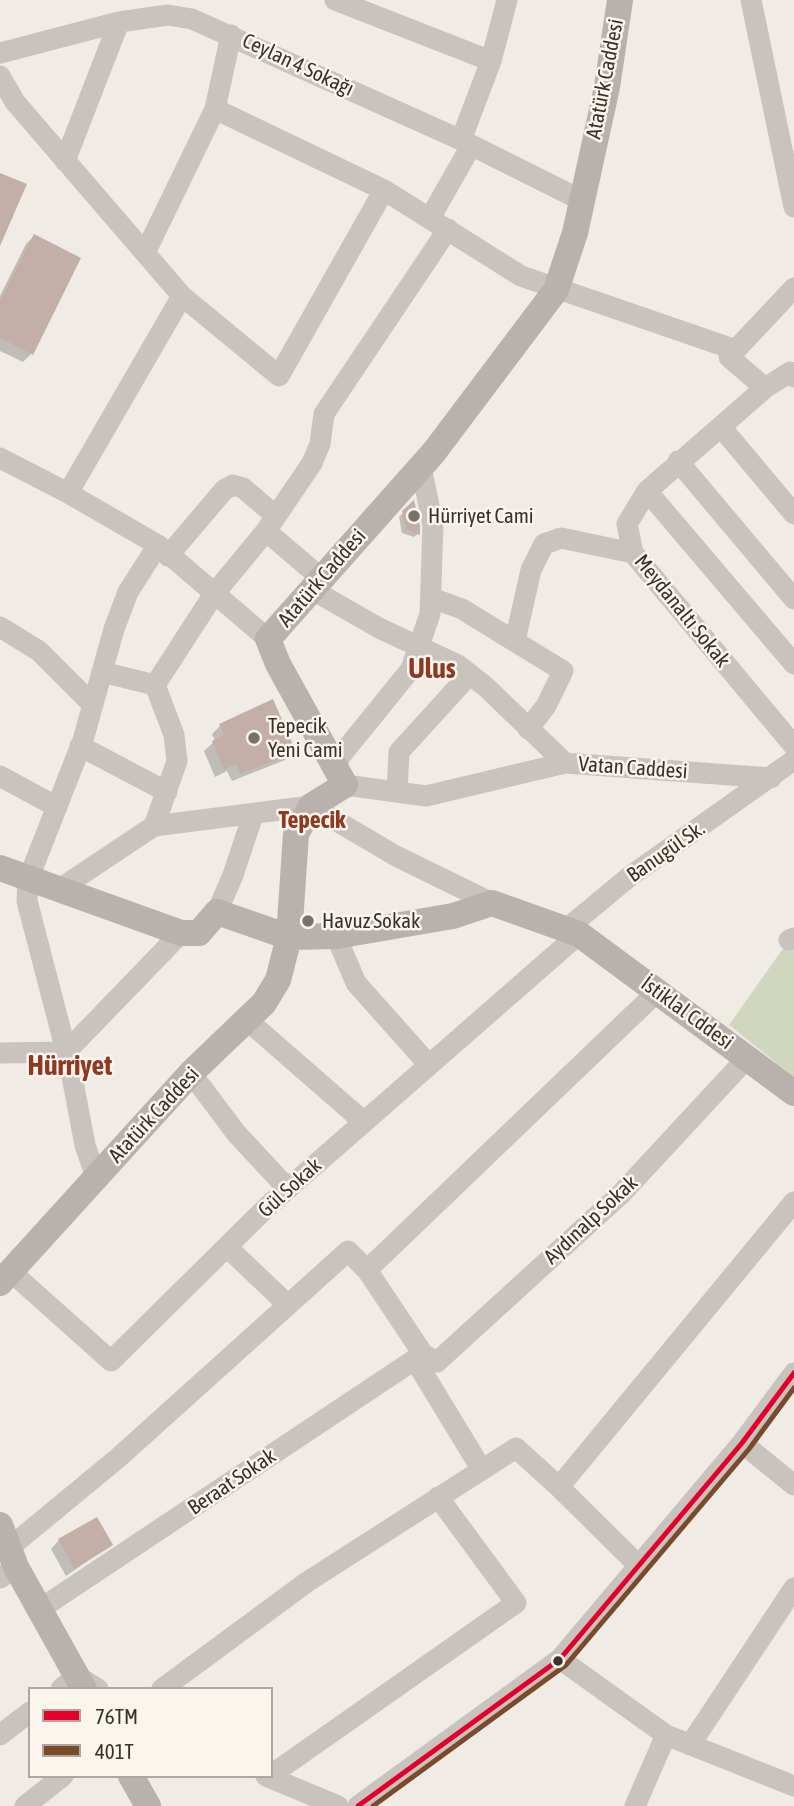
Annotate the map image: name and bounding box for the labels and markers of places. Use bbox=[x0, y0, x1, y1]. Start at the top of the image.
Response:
place label: Hürriyet Cami bbox=[428, 503, 534, 529]
marker: Hürriyet Cami bbox=[406, 508, 422, 524]
place label: Tepecik Yeni Cami bbox=[268, 713, 343, 763]
marker: Tepecik Yeni Cami bbox=[246, 730, 262, 746]
place label: Havuz Sokak bbox=[322, 908, 420, 934]
marker: Havuz Sokak bbox=[300, 913, 316, 929]
unlabelled marker bbox=[551, 1654, 565, 1668]

